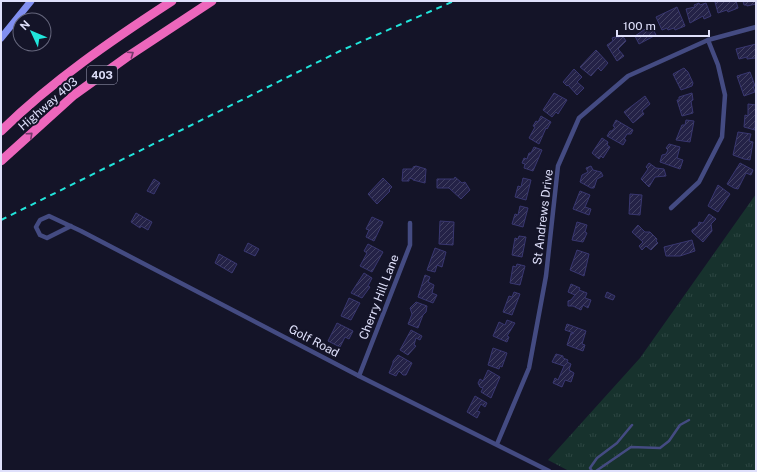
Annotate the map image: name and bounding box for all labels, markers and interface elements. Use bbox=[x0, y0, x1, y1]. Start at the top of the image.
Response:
north arrow bbox=[12, 12, 52, 52]
scale bar bbox=[617, 12, 709, 38]
text: N bbox=[18, 18, 32, 32]
text: 100 m bbox=[623, 19, 656, 33]
one-way arrow bbox=[127, 51, 134, 59]
road number: 403 bbox=[87, 66, 117, 84]
street label: Highway 403 bbox=[16, 75, 80, 133]
one-way arrow bbox=[25, 132, 33, 139]
street label: St Andrews Drive bbox=[530, 168, 556, 266]
street label: Cherry Hill Lane bbox=[356, 252, 402, 342]
street label: Golf Road bbox=[286, 322, 342, 360]

